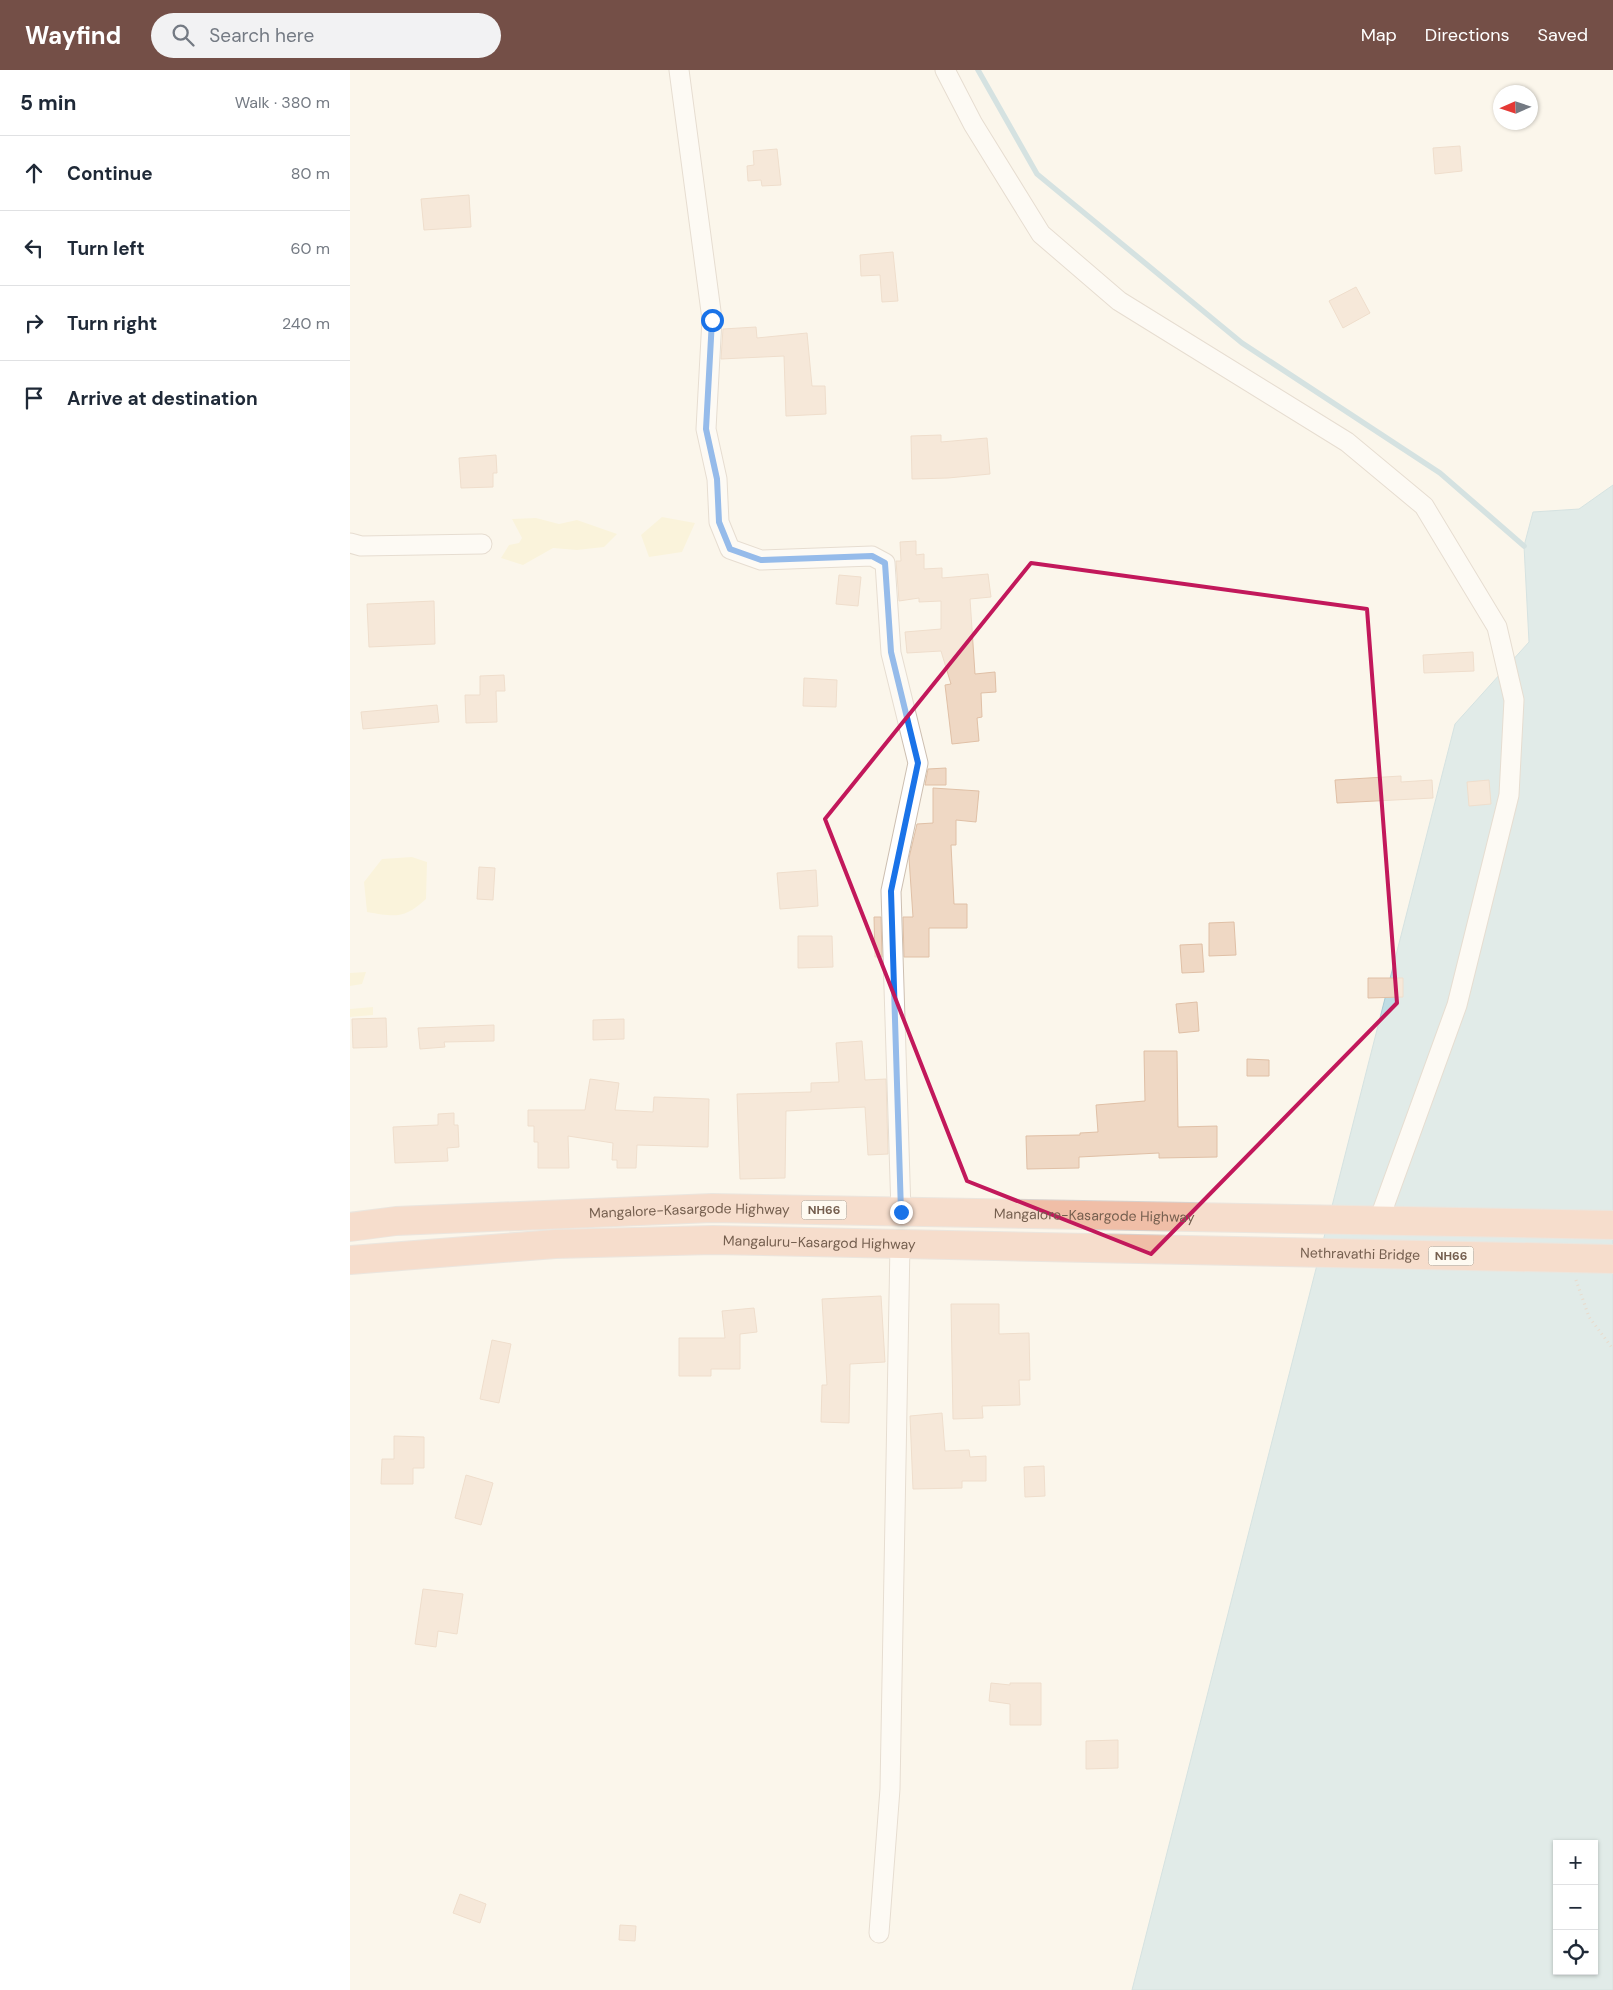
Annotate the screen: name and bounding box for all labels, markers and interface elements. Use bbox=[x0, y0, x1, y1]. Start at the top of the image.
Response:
search box bbox=[151, 13, 501, 58]
text: Wayfind bbox=[25, 20, 121, 51]
icon: search bbox=[169, 21, 197, 49]
text: Search here bbox=[209, 23, 314, 48]
text: Map bbox=[1361, 23, 1397, 47]
text: Directions bbox=[1425, 23, 1510, 47]
text: Saved bbox=[1538, 23, 1588, 47]
north arrow bbox=[1493, 85, 1538, 130]
text: 5 min bbox=[20, 89, 76, 117]
text: Walk · 380 m bbox=[235, 92, 330, 113]
icon: ahead bbox=[20, 159, 48, 187]
text: Continue bbox=[67, 161, 153, 186]
text: 80 m bbox=[291, 163, 330, 184]
icon: left bbox=[20, 234, 48, 262]
text: Turn left bbox=[67, 236, 145, 261]
text: 60 m bbox=[290, 238, 330, 259]
icon: right bbox=[20, 309, 48, 337]
route start bbox=[701, 309, 724, 332]
text: Turn right bbox=[67, 311, 157, 336]
text: 240 m bbox=[282, 313, 330, 334]
icon: arrive bbox=[20, 384, 48, 412]
text: Arrive at destination bbox=[67, 386, 258, 411]
street label: Mangalore-Kasargode Highway bbox=[589, 1199, 790, 1222]
road number: NH66 bbox=[802, 1200, 846, 1220]
route end bbox=[890, 1201, 913, 1224]
street label: Mangalore-Kasargode Highway bbox=[994, 1204, 1195, 1226]
street label: Mangaluru-Kasargod Highway bbox=[723, 1231, 916, 1253]
street label: Nethravathi Bridge bbox=[1300, 1243, 1420, 1264]
road number: NH66 bbox=[1428, 1246, 1474, 1266]
map controls bbox=[1553, 1840, 1598, 1975]
button: + bbox=[1553, 1840, 1598, 1885]
button: − bbox=[1553, 1885, 1598, 1930]
button: locate bbox=[1553, 1930, 1598, 1975]

